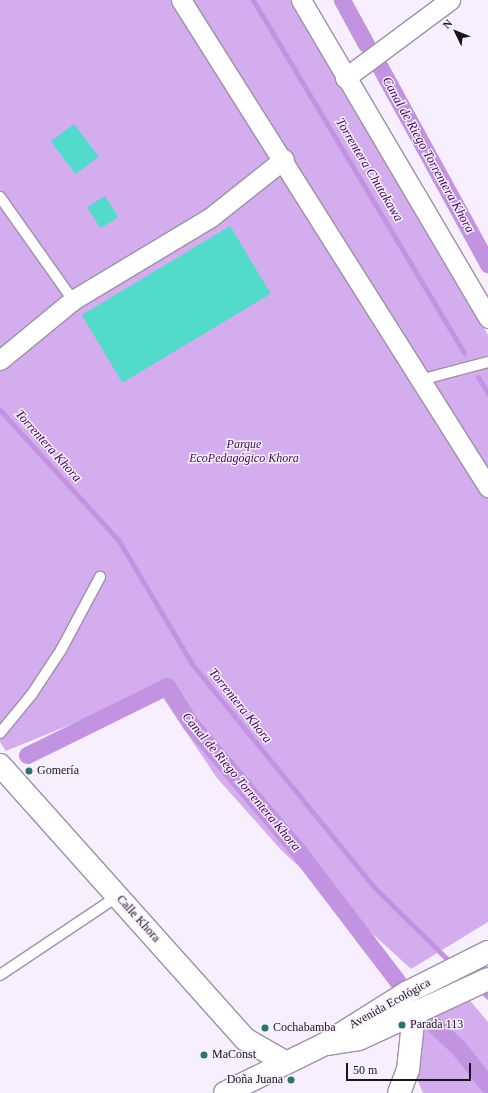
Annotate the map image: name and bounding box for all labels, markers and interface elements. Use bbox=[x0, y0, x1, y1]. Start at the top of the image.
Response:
north arrow bbox=[436, 12, 476, 52]
text: N bbox=[440, 17, 454, 31]
water label: Canal de Riego Torrentera Khora bbox=[379, 74, 477, 236]
water label: Torrentera Chutakawa bbox=[332, 115, 406, 225]
water label: Torrentera Khora bbox=[11, 407, 85, 485]
park label: Parque EcoPedagógico Khora bbox=[189, 438, 299, 466]
water label: Torrentera Khora bbox=[205, 665, 275, 747]
water label: Canal de Riego Torrentera Khora bbox=[178, 710, 304, 854]
place label: Gomería bbox=[37, 764, 79, 778]
marker: Gomería bbox=[24, 766, 34, 776]
street label: Calle Khora bbox=[113, 893, 163, 945]
street label: Avenida Ecológica bbox=[347, 976, 433, 1032]
place label: Parada 113 bbox=[410, 1018, 463, 1032]
marker: Parada 113 bbox=[397, 1020, 407, 1030]
place label: Cochabamba bbox=[273, 1021, 336, 1035]
marker: Cochabamba bbox=[260, 1023, 270, 1033]
place label: MaConst bbox=[212, 1048, 256, 1062]
marker: MaConst bbox=[199, 1050, 209, 1060]
scale bar bbox=[348, 1055, 473, 1081]
text: 50 m bbox=[353, 1063, 377, 1077]
place label: Doña Juana bbox=[227, 1073, 283, 1087]
marker: Doña Juana bbox=[286, 1075, 296, 1085]

